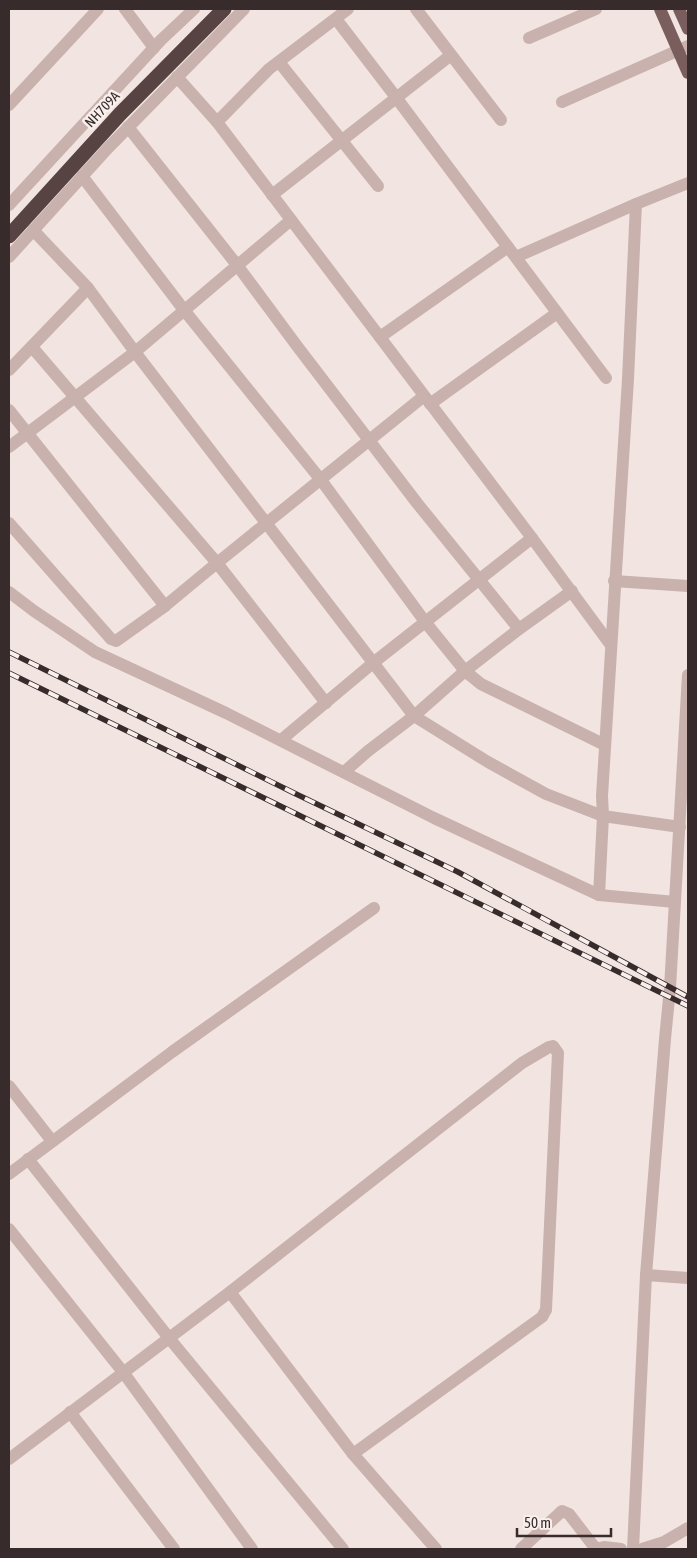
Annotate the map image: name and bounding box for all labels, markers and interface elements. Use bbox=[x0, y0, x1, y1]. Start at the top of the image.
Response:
street label: NH709A bbox=[81, 88, 123, 130]
scale bar bbox=[517, 1506, 611, 1538]
text: 50 m bbox=[524, 1514, 551, 1531]

